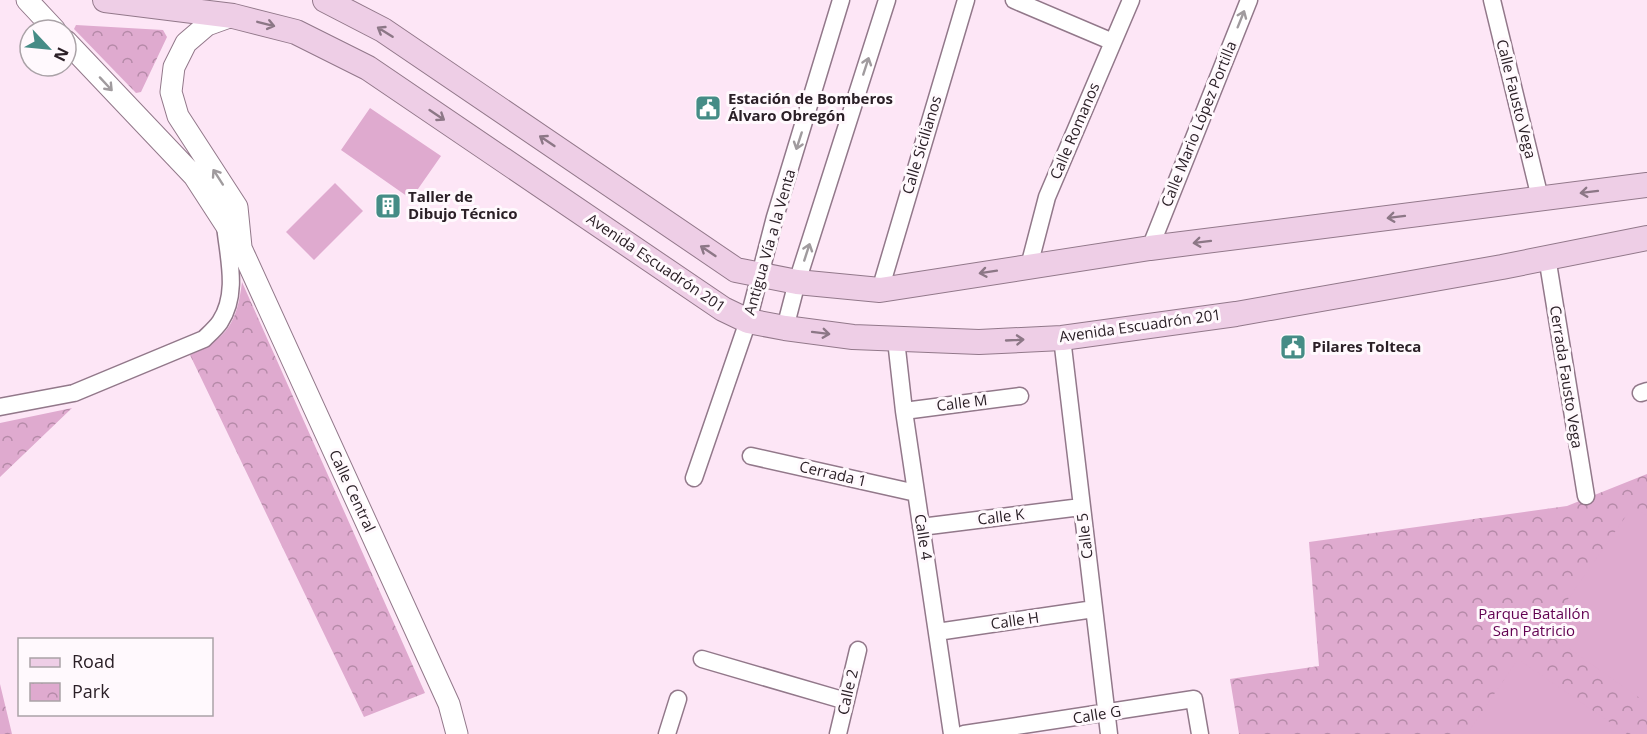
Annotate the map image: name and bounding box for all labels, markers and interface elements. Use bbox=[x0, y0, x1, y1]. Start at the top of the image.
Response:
one-way arrow bbox=[1237, 10, 1248, 28]
north arrow bbox=[18, 18, 78, 78]
one-way arrow bbox=[256, 19, 275, 30]
one-way arrow bbox=[377, 25, 394, 38]
street label: Calle Fausto Vega bbox=[1492, 37, 1541, 160]
street label: Calle Mario López Portilla bbox=[1156, 38, 1240, 209]
text: N bbox=[49, 44, 74, 65]
one-way arrow bbox=[861, 57, 872, 76]
one-way arrow bbox=[99, 76, 113, 91]
street label: Calle Romanos bbox=[1045, 79, 1104, 182]
place label: Estación de Bomberos Álvaro Obregón bbox=[728, 88, 893, 125]
public building icon: Estación de Bomberos Álvaro Obregón bbox=[693, 93, 723, 123]
street label: Calle Sicilianos bbox=[897, 93, 946, 196]
one-way arrow bbox=[428, 109, 445, 121]
one-way arrow bbox=[793, 131, 804, 150]
one-way arrow bbox=[539, 135, 555, 147]
street label: Antigua Vía a la Venta bbox=[739, 166, 799, 317]
one-way arrow bbox=[211, 169, 223, 186]
place label: Taller de Dibujo Técnico bbox=[408, 186, 518, 223]
one-way arrow bbox=[1580, 187, 1599, 198]
building icon: Taller de Dibujo Técnico bbox=[373, 191, 403, 221]
street label: Avenida Escuadrón 201 bbox=[583, 208, 730, 316]
one-way arrow bbox=[1386, 212, 1406, 223]
one-way arrow bbox=[1193, 236, 1213, 247]
one-way arrow bbox=[802, 243, 813, 262]
one-way arrow bbox=[700, 245, 717, 257]
one-way arrow bbox=[979, 267, 999, 278]
street label: Avenida Escuadrón 201 bbox=[1058, 304, 1222, 346]
street label: Cerrada Fausto Vega bbox=[1546, 304, 1588, 450]
one-way arrow bbox=[810, 327, 830, 338]
public building icon: Pilares Tolteca bbox=[1278, 332, 1308, 362]
one-way arrow bbox=[1005, 335, 1025, 346]
place label: Pilares Tolteca bbox=[1312, 336, 1421, 356]
street label: Calle M bbox=[935, 389, 988, 415]
street label: Calle Central bbox=[325, 446, 381, 535]
street label: Cerrada 1 bbox=[798, 456, 869, 490]
street label: Calle K bbox=[976, 503, 1026, 529]
street label: Calle 4 bbox=[910, 512, 938, 562]
street label: Calle 5 bbox=[1071, 512, 1097, 560]
park label: Parque Batallón San Patricio bbox=[1478, 603, 1590, 640]
street label: Calle H bbox=[989, 607, 1040, 633]
legend bbox=[18, 638, 213, 716]
text: Road bbox=[72, 649, 115, 673]
street label: Calle 2 bbox=[832, 667, 862, 717]
text: Park bbox=[72, 679, 110, 703]
street label: Calle G bbox=[1071, 700, 1122, 728]

